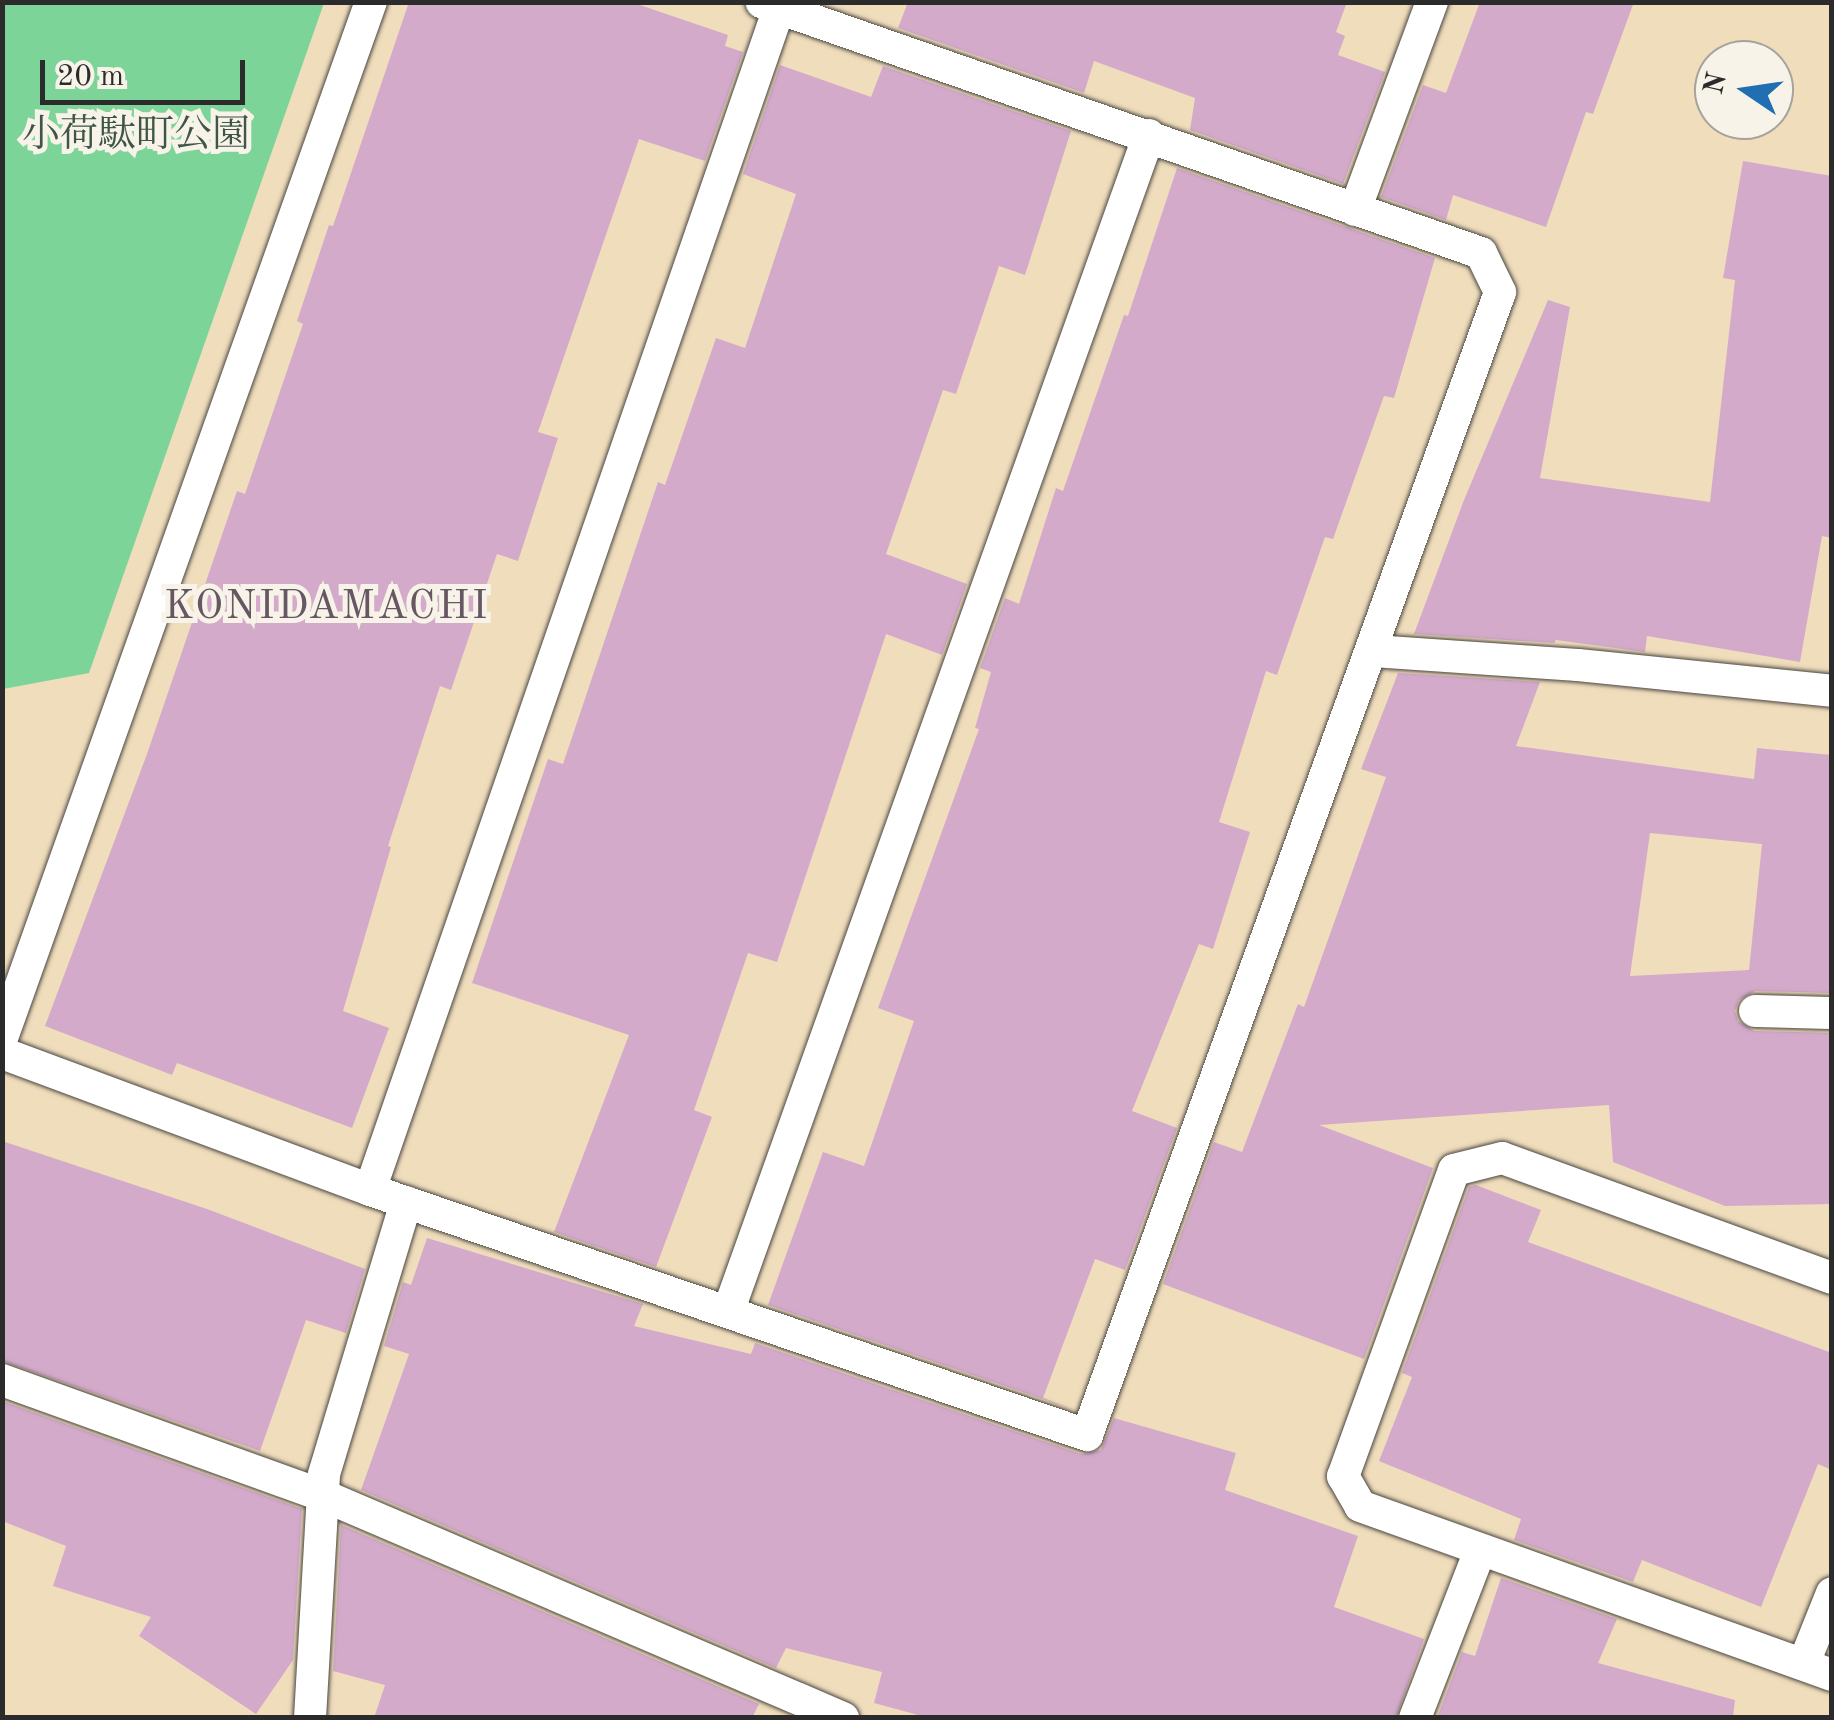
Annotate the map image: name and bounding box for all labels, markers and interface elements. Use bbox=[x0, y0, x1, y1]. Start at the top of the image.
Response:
scale bar bbox=[45, 40, 250, 102]
north arrow bbox=[1694, 40, 1794, 140]
text: 20 m bbox=[57, 62, 124, 92]
text: N bbox=[1701, 70, 1733, 97]
park label: 小荷駄町公園 bbox=[22, 114, 250, 160]
district label: KONIDAMACHI bbox=[164, 584, 490, 632]

